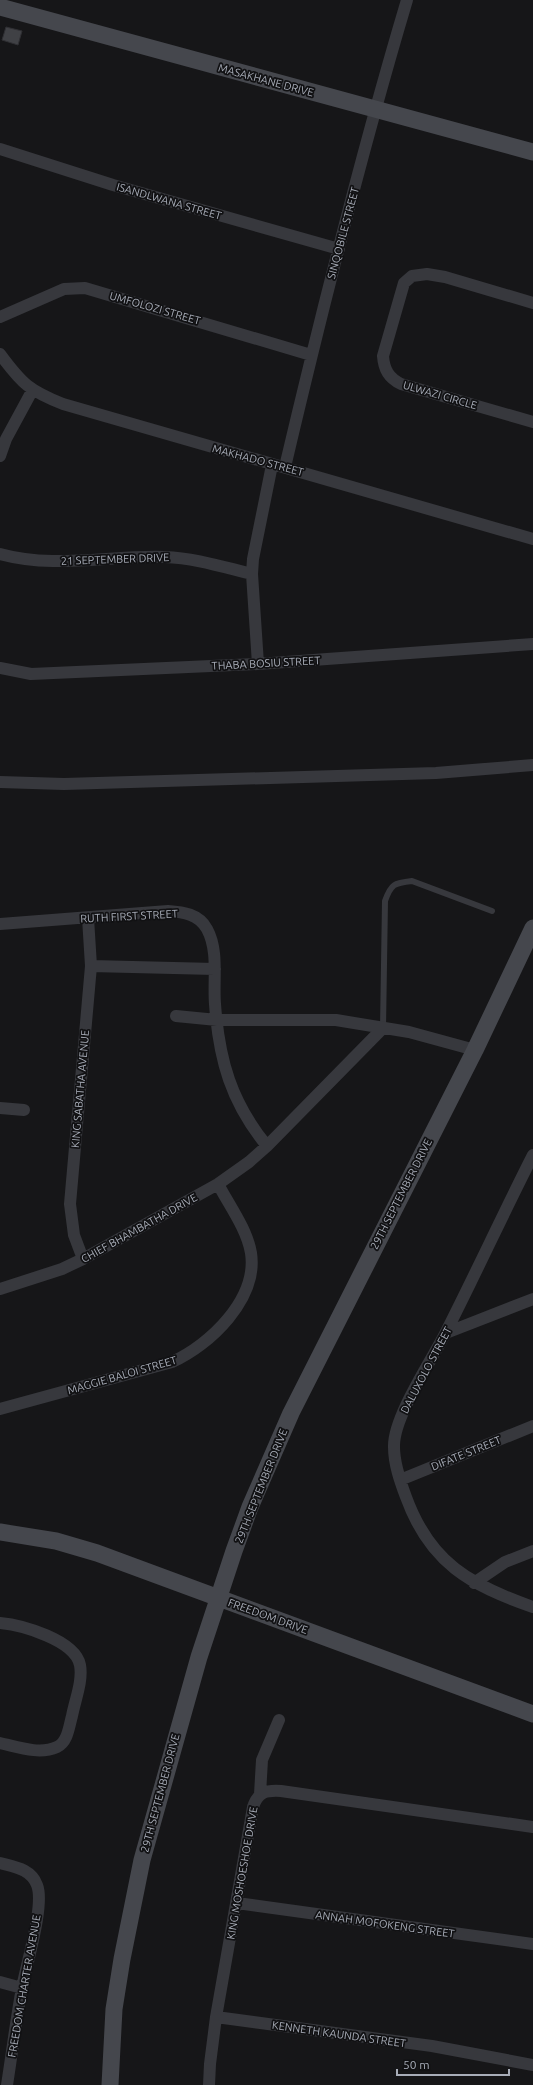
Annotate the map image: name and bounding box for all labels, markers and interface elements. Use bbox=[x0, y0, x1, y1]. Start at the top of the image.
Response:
street label: MASAKHANE DRIVE bbox=[217, 61, 315, 99]
street label: ISANDLWANA STREET bbox=[115, 180, 223, 222]
street label: SINQOBILE STREET bbox=[325, 186, 361, 280]
street label: UMFOLOZI STREET bbox=[108, 289, 202, 327]
street label: ULWAZI CIRCLE bbox=[402, 379, 478, 411]
street label: MAKHADO STREET bbox=[211, 442, 305, 478]
street label: 21 SEPTEMBER DRIVE bbox=[61, 551, 169, 567]
street label: THABA BOSIU STREET bbox=[211, 654, 321, 672]
street label: RUTH FIRST STREET bbox=[80, 907, 178, 925]
street label: KING SABATHA AVENUE bbox=[69, 1030, 91, 1148]
street label: 29TH SEPTEMBER DRIVE bbox=[368, 1137, 434, 1251]
street label: CHIEF BHAMBATHA DRIVE bbox=[79, 1191, 199, 1265]
street label: DALUXOLO STREET bbox=[398, 1325, 454, 1415]
street label: MAGGIE BALOI STREET bbox=[66, 1354, 178, 1396]
street label: 29TH SEPTEMBER DRIVE bbox=[233, 1427, 289, 1545]
street label: DIFATE STREET bbox=[429, 1433, 503, 1473]
street label: FREEDOM DRIVE bbox=[226, 1596, 310, 1636]
street label: 29TH SEPTEMBER DRIVE bbox=[138, 1732, 182, 1854]
street label: KING MOSHOESHOE DRIVE bbox=[224, 1806, 260, 1940]
street label: ANNAH MOFOKENG STREET bbox=[315, 1908, 455, 1940]
street label: FREEDOM CHARTER AVENUE bbox=[6, 1914, 42, 2058]
street label: KENNETH KAUNDA STREET bbox=[271, 2019, 407, 2049]
scale bar bbox=[397, 2051, 509, 2077]
text: 50 m bbox=[403, 2058, 430, 2071]

